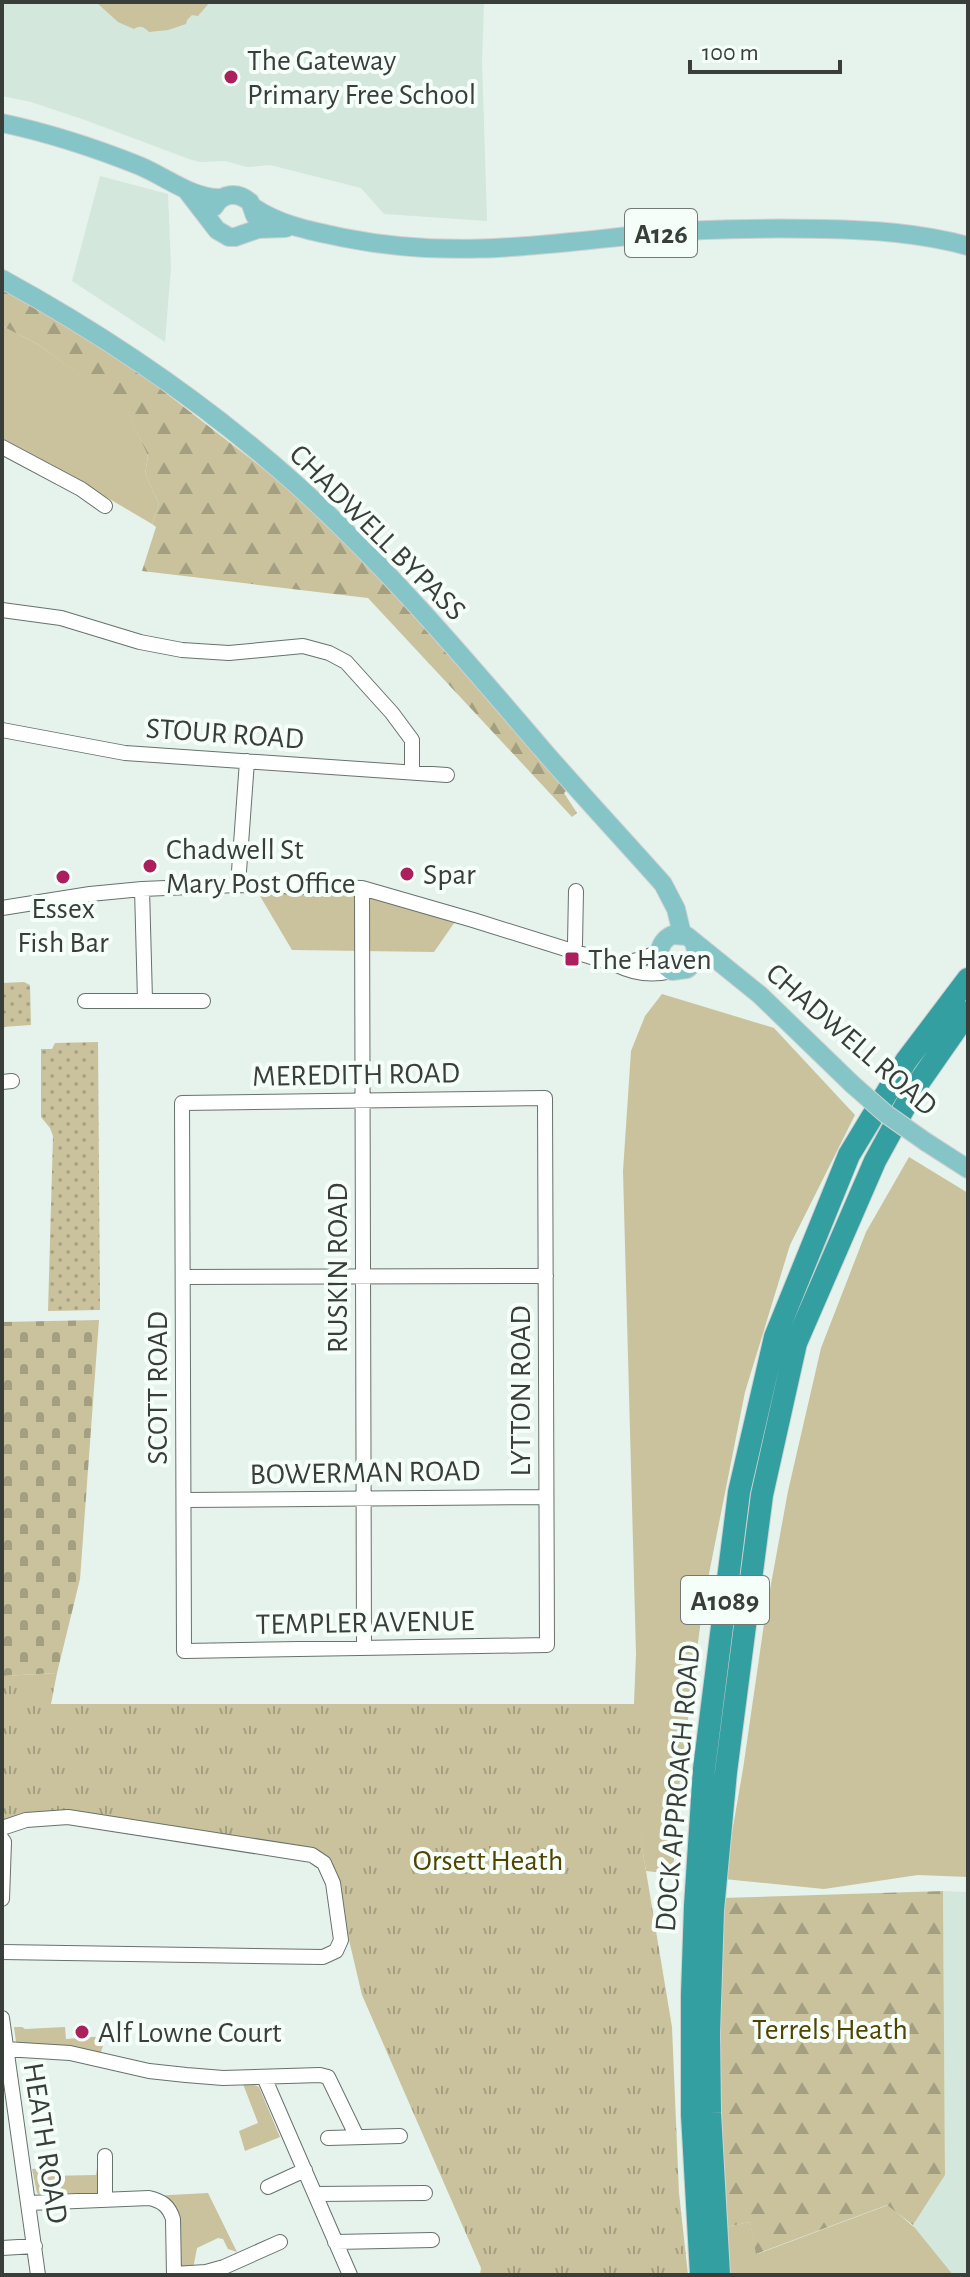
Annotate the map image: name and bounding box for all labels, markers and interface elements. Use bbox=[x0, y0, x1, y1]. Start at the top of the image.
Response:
scale bar bbox=[690, 24, 840, 74]
text: 100 m bbox=[702, 41, 759, 65]
place label: The Gateway Primary Free School bbox=[247, 46, 476, 110]
marker: The Gateway Primary Free School bbox=[222, 68, 240, 86]
road number: A126 bbox=[625, 209, 697, 257]
street label: CHADWELL BYPASS bbox=[284, 439, 471, 626]
street label: STOUR ROAD bbox=[145, 714, 305, 754]
place label: Chadwell St Mary Post Office bbox=[166, 835, 356, 899]
marker: Chadwell St Mary Post Office bbox=[141, 857, 159, 875]
place label: Spar bbox=[423, 860, 476, 890]
marker: Spar bbox=[398, 865, 416, 883]
marker: Essex Fish Bar bbox=[54, 868, 72, 886]
place label: Essex Fish Bar bbox=[17, 894, 109, 958]
place label: The Haven bbox=[588, 945, 712, 975]
marker: The Haven bbox=[563, 950, 581, 968]
street label: CHADWELL ROAD bbox=[760, 958, 942, 1122]
street label: MEREDITH ROAD bbox=[252, 1058, 460, 1092]
street label: RUSKIN ROAD bbox=[323, 1183, 353, 1353]
street label: LYTTON ROAD bbox=[506, 1305, 536, 1477]
street label: SCOTT ROAD bbox=[143, 1311, 173, 1465]
street label: BOWERMAN ROAD bbox=[249, 1456, 481, 1490]
road number: A1089 bbox=[681, 1576, 769, 1624]
street label: TEMPLER AVENUE bbox=[255, 1606, 475, 1640]
street label: DOCK APPROACH ROAD bbox=[650, 1643, 706, 1933]
park label: Orsett Heath bbox=[413, 1846, 563, 1876]
park label: Terrels Heath bbox=[752, 2015, 908, 2045]
place label: Alf Lowne Court bbox=[98, 2018, 282, 2048]
marker: Alf Lowne Court bbox=[73, 2023, 91, 2041]
street label: HEATH ROAD bbox=[17, 2061, 73, 2226]

